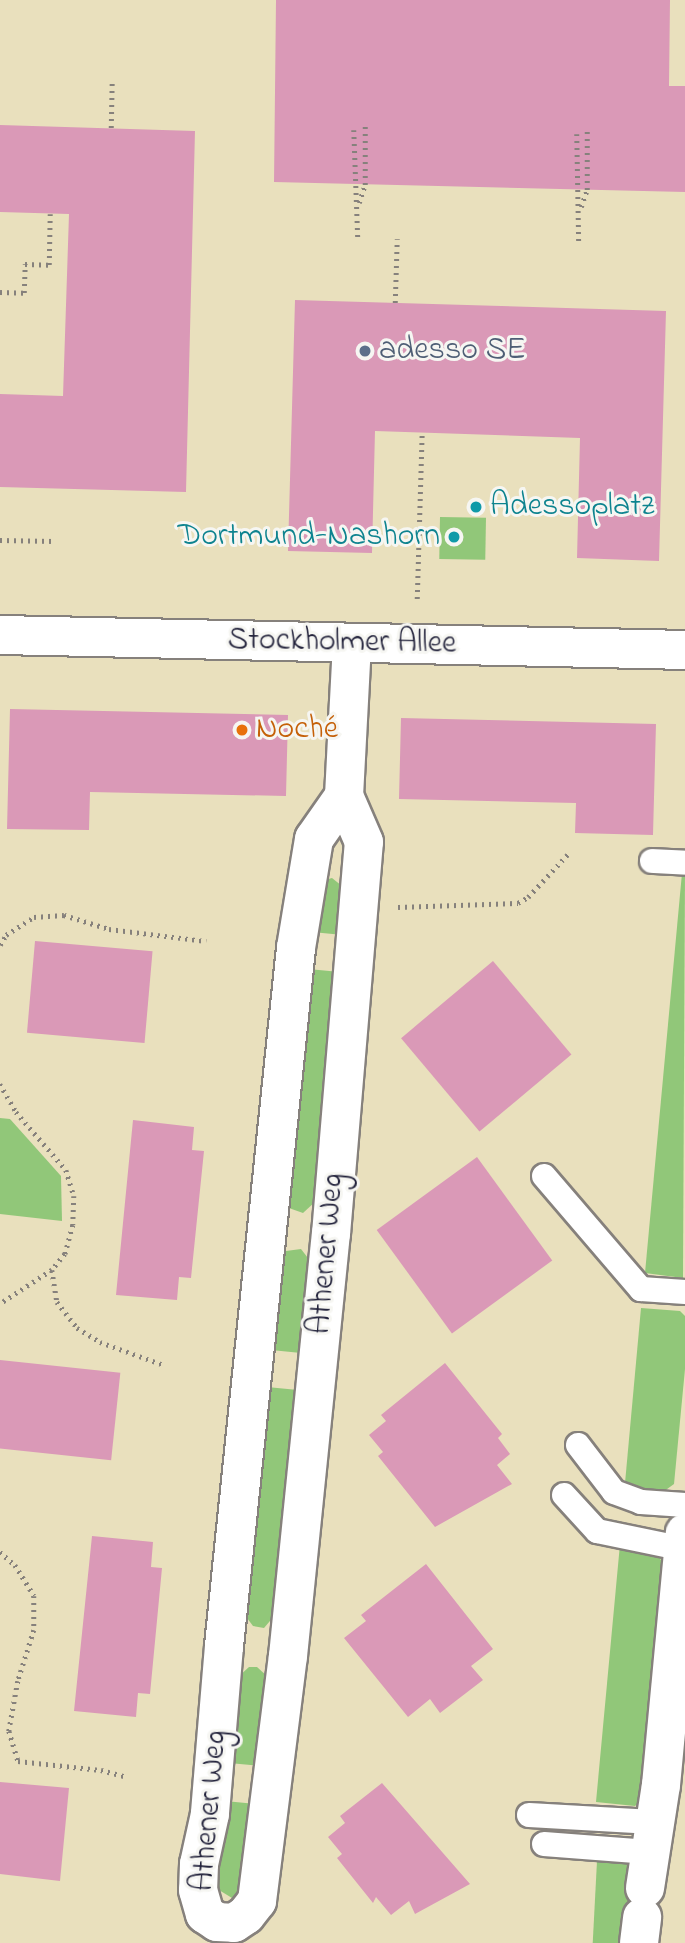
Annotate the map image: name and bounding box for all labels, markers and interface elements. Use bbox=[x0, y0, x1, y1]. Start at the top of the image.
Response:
place label: adesso SE bbox=[379, 332, 526, 370]
marker: adesso SE bbox=[357, 343, 373, 359]
place label: Adessoplatz bbox=[490, 488, 655, 526]
marker: Adessoplatz bbox=[468, 499, 484, 515]
place label: Dortmund-Nashorn bbox=[178, 518, 440, 556]
marker: Dortmund-Nashorn bbox=[446, 529, 462, 545]
street label: Stockholmer Allee bbox=[227, 622, 457, 664]
place label: Noché bbox=[256, 711, 338, 749]
marker: Noché bbox=[234, 722, 250, 738]
street label: Athener Weg bbox=[302, 1172, 354, 1336]
street label: Athener Weg bbox=[185, 1729, 237, 1893]

